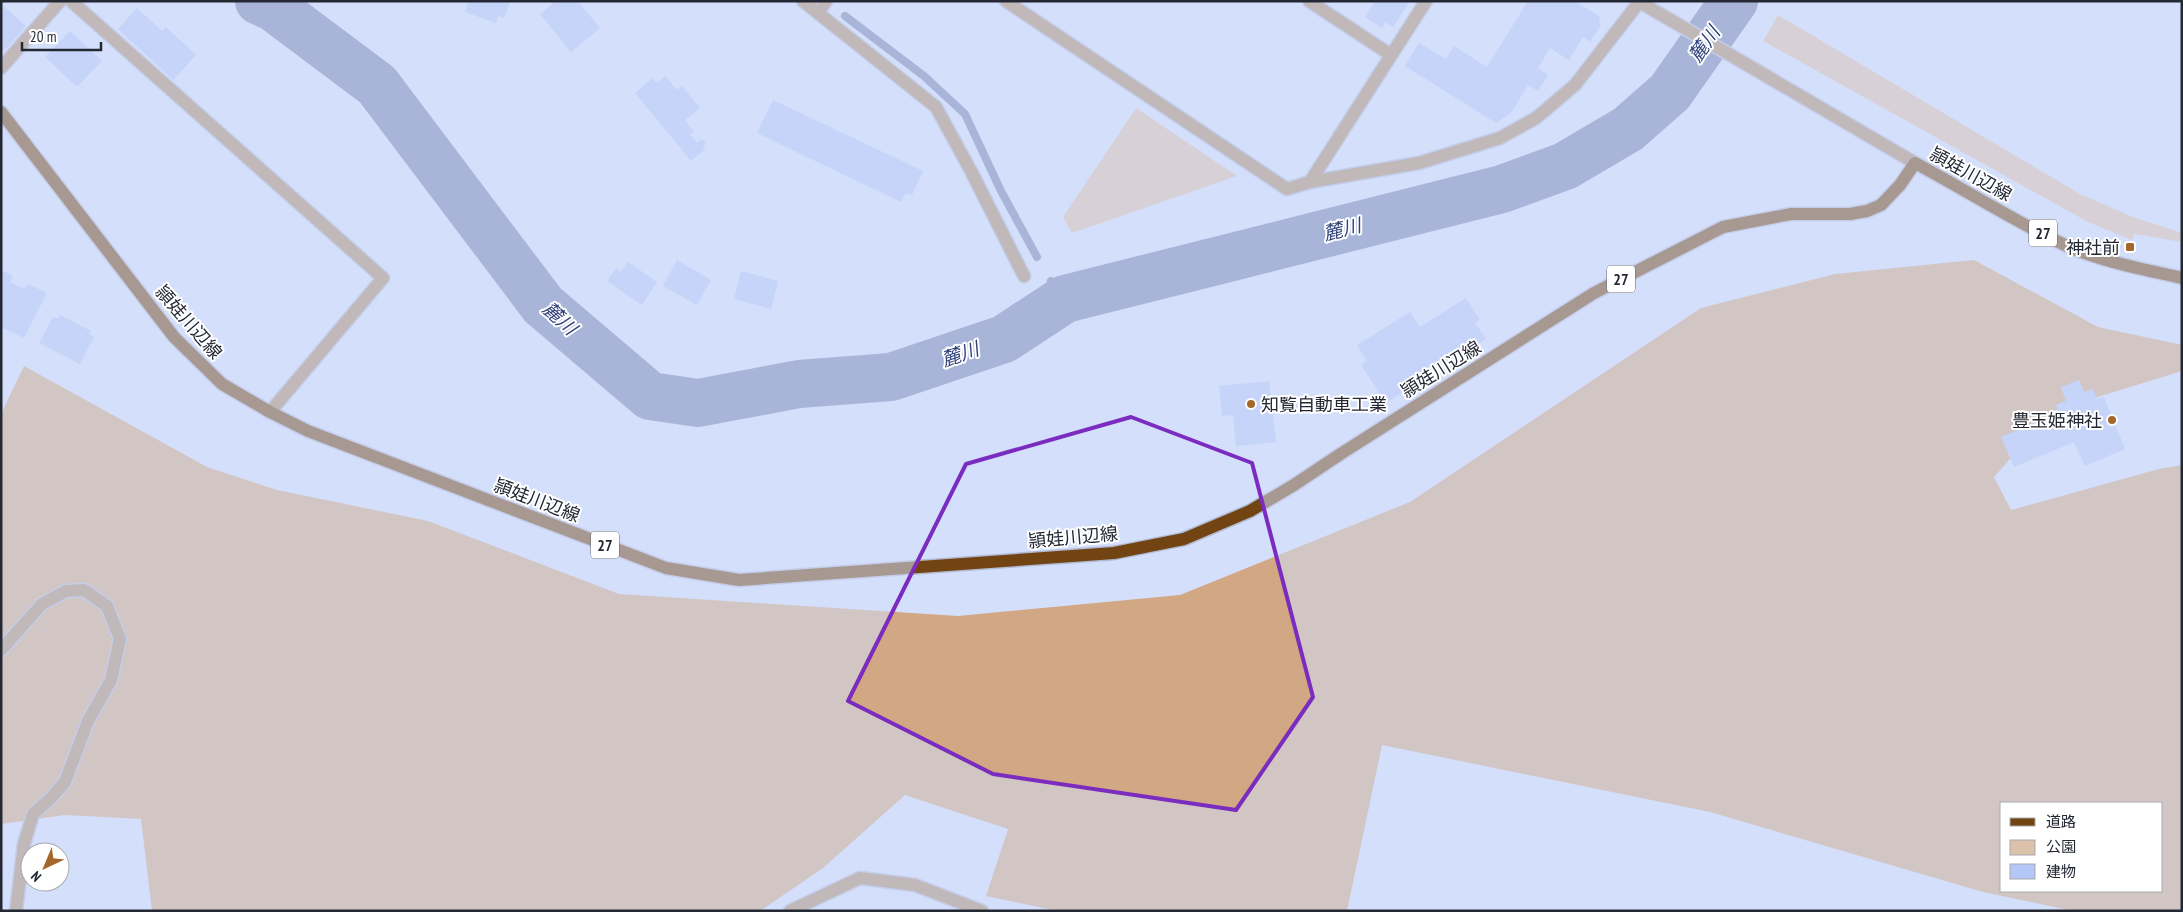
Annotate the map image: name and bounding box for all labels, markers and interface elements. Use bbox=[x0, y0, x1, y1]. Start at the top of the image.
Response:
scale bar bbox=[22, 20, 101, 52]
water label: 麓川 bbox=[1683, 20, 1726, 66]
text: 20 m bbox=[30, 27, 56, 46]
street label: 頴娃川辺線 bbox=[1926, 142, 2016, 206]
water label: 麓川 bbox=[1321, 212, 1365, 245]
road number: 27 bbox=[2029, 220, 2057, 247]
place label: 神社前 bbox=[2066, 236, 2120, 259]
marker: 神社前 bbox=[2124, 241, 2136, 253]
road number: 27 bbox=[1607, 266, 1635, 292]
street label: 頴娃川辺線 bbox=[151, 280, 227, 364]
water label: 麓川 bbox=[538, 296, 584, 341]
street label: 頴娃川辺線 bbox=[1397, 335, 1485, 403]
water label: 麓川 bbox=[938, 336, 984, 372]
place label: 知覧自動車工業 bbox=[1261, 393, 1387, 416]
marker: 知覧自動車工業 bbox=[1245, 398, 1257, 410]
place label: 豊玉姫神社 bbox=[2012, 409, 2102, 432]
marker: 豊玉姫神社 bbox=[2106, 414, 2118, 426]
street label: 頴娃川辺線 bbox=[491, 473, 583, 527]
street label: 頴娃川辺線 bbox=[1027, 522, 1119, 552]
road number: 27 bbox=[591, 532, 619, 558]
legend bbox=[2000, 802, 2163, 892]
text: 道路 bbox=[2046, 812, 2076, 831]
text: 公園 bbox=[2046, 837, 2076, 856]
north arrow bbox=[20, 842, 70, 892]
text: 建物 bbox=[2046, 862, 2076, 881]
text: N bbox=[27, 867, 45, 885]

